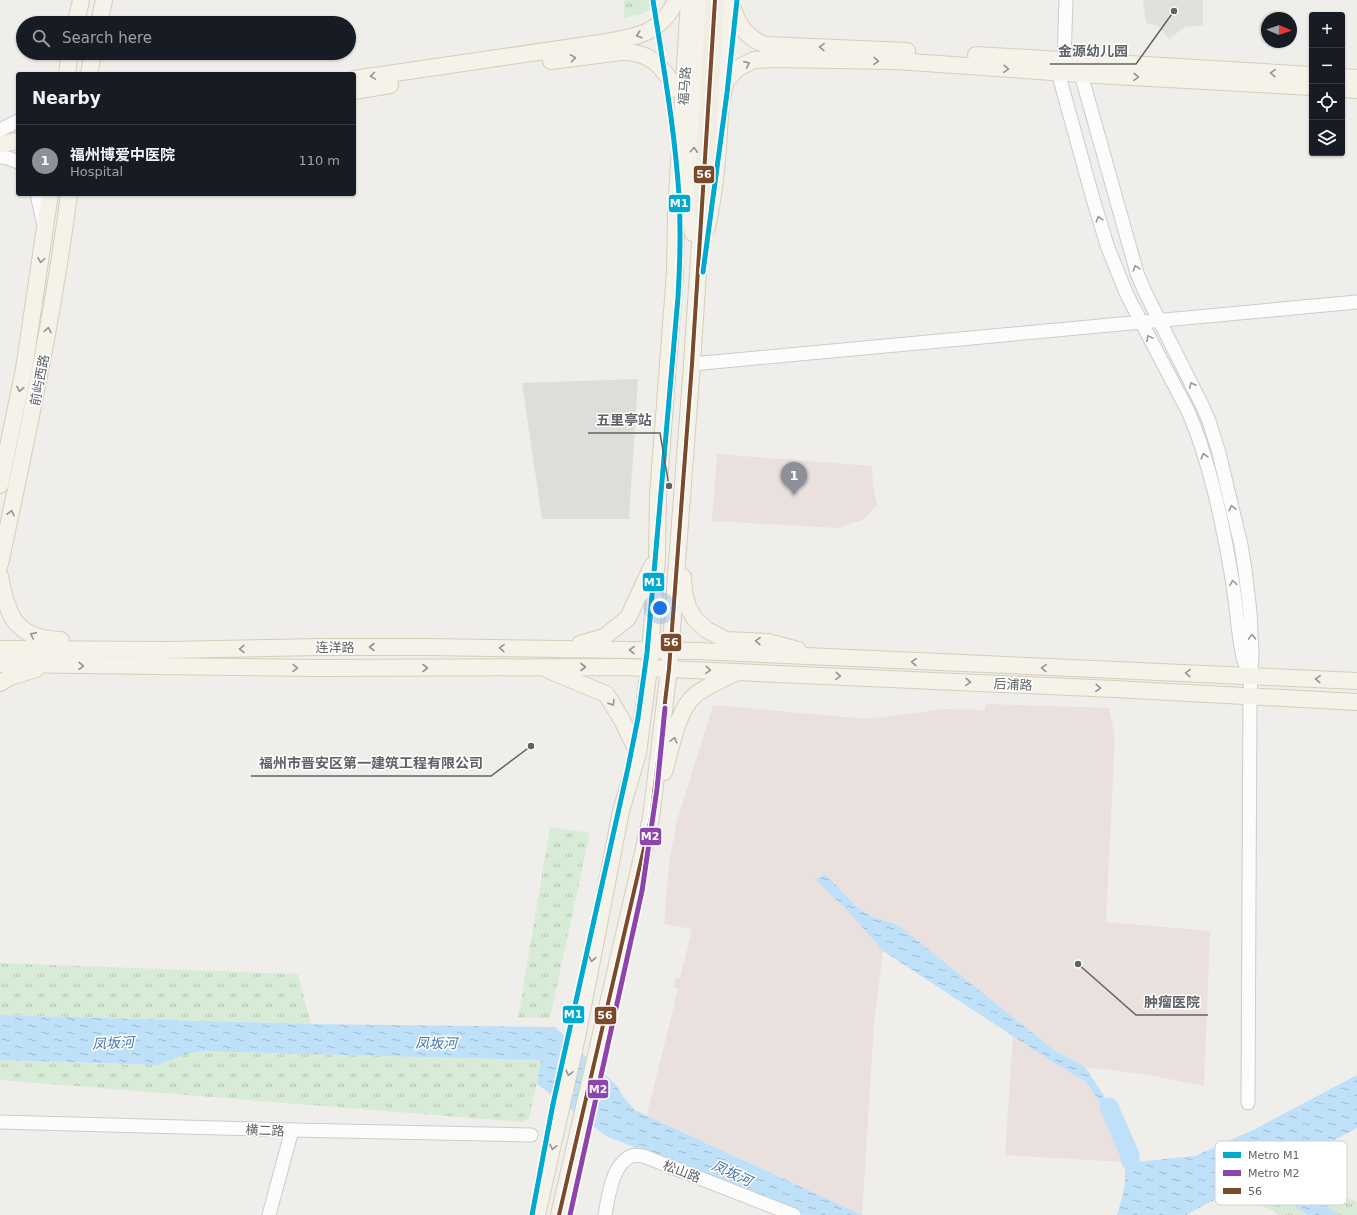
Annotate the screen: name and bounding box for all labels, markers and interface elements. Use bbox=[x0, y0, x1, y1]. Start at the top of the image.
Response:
north arrow bbox=[1261, 12, 1297, 48]
map controls bbox=[1309, 12, 1345, 156]
button: + bbox=[1309, 12, 1345, 48]
search box bbox=[16, 16, 356, 60]
icon: search bbox=[30, 27, 52, 49]
text: Search here bbox=[62, 29, 152, 47]
one-way arrow bbox=[636, 30, 643, 39]
callout: 金源幼儿园 bbox=[1050, 38, 1136, 64]
one-way arrow bbox=[819, 43, 825, 51]
text: 金源幼儿园 bbox=[1058, 43, 1128, 59]
button: − bbox=[1309, 48, 1345, 84]
one-way arrow bbox=[570, 54, 576, 63]
one-way arrow bbox=[873, 56, 879, 65]
one-way arrow bbox=[743, 60, 750, 68]
one-way arrow bbox=[1003, 64, 1009, 73]
street label: 福马路 bbox=[676, 66, 693, 106]
one-way arrow bbox=[1270, 69, 1276, 77]
one-way arrow bbox=[369, 71, 376, 80]
one-way arrow bbox=[1133, 73, 1139, 82]
button: locate bbox=[1309, 84, 1345, 120]
text: Nearby bbox=[32, 88, 101, 108]
button: layers bbox=[1309, 120, 1345, 156]
text: 福州博爱中医院 bbox=[70, 146, 175, 164]
one-way arrow bbox=[690, 147, 699, 153]
text: 1 bbox=[40, 153, 50, 168]
text: 110 m bbox=[298, 153, 340, 168]
text: Hospital bbox=[70, 164, 123, 179]
line badge: 56 bbox=[693, 165, 715, 184]
text: 56 bbox=[696, 168, 712, 181]
line badge: M1 bbox=[668, 194, 691, 213]
text: M1 bbox=[670, 197, 688, 210]
one-way arrow bbox=[1095, 216, 1104, 223]
one-way arrow bbox=[37, 257, 46, 263]
one-way arrow bbox=[1132, 265, 1141, 272]
one-way arrow bbox=[44, 327, 52, 334]
one-way arrow bbox=[1147, 335, 1154, 343]
street label: 前屿西路 bbox=[27, 353, 52, 407]
one-way arrow bbox=[1189, 382, 1197, 390]
one-way arrow bbox=[16, 386, 25, 392]
callout: 五里亭站 bbox=[588, 407, 660, 433]
text: 五里亭站 bbox=[596, 412, 652, 428]
one-way arrow bbox=[1200, 453, 1209, 460]
pin: 1 bbox=[781, 462, 807, 495]
one-way arrow bbox=[1229, 505, 1237, 512]
one-way arrow bbox=[7, 509, 15, 516]
line badge: M1 bbox=[642, 572, 665, 592]
text: M1 bbox=[644, 576, 662, 589]
one-way arrow bbox=[1229, 580, 1238, 586]
your location bbox=[650, 598, 670, 618]
one-way arrow bbox=[29, 632, 37, 640]
line badge: 56 bbox=[660, 633, 682, 652]
one-way arrow bbox=[1248, 634, 1256, 640]
text: 56 bbox=[663, 636, 679, 649]
one-way arrow bbox=[755, 637, 761, 646]
street label: 连洋路 bbox=[315, 640, 355, 655]
one-way arrow bbox=[369, 643, 375, 651]
one-way arrow bbox=[239, 644, 245, 653]
one-way arrow bbox=[499, 644, 505, 652]
one-way arrow bbox=[629, 646, 635, 654]
one-way arrow bbox=[911, 657, 917, 666]
one-way arrow bbox=[78, 661, 84, 670]
one-way arrow bbox=[580, 663, 586, 671]
one-way arrow bbox=[1041, 663, 1047, 672]
one-way arrow bbox=[292, 664, 298, 672]
one-way arrow bbox=[422, 664, 428, 672]
one-way arrow bbox=[705, 666, 711, 675]
one-way arrow bbox=[1185, 669, 1191, 678]
one-way arrow bbox=[835, 672, 841, 681]
one-way arrow bbox=[1315, 675, 1321, 683]
street label: 后浦路 bbox=[993, 676, 1033, 693]
one-way arrow bbox=[965, 678, 971, 687]
one-way arrow bbox=[1095, 684, 1101, 693]
one-way arrow bbox=[607, 699, 614, 706]
one-way arrow bbox=[669, 737, 677, 743]
callout: 福州市晋安区第一建筑工程有限公司 bbox=[251, 750, 491, 776]
text: 福州市晋安区第一建筑工程有限公司 bbox=[259, 755, 483, 771]
line badge: M2 bbox=[639, 827, 662, 846]
text: M2 bbox=[641, 830, 659, 843]
one-way arrow bbox=[589, 956, 597, 962]
callout: 肿瘤医院 bbox=[1136, 989, 1208, 1015]
text: 肿瘤医院 bbox=[1144, 994, 1200, 1010]
line badge: M1 bbox=[562, 1005, 585, 1024]
line badge: 56 bbox=[594, 1006, 617, 1025]
text: M1 bbox=[564, 1008, 582, 1021]
text: 56 bbox=[597, 1009, 613, 1022]
water label: 凤坂河 bbox=[92, 1034, 137, 1052]
water label: 凤坂河 bbox=[415, 1035, 460, 1051]
one-way arrow bbox=[566, 1070, 574, 1076]
line badge: M2 bbox=[587, 1079, 609, 1099]
text: M2 bbox=[589, 1083, 607, 1096]
street label: 横二路 bbox=[245, 1122, 285, 1139]
legend bbox=[1215, 1141, 1347, 1205]
one-way arrow bbox=[549, 1144, 557, 1150]
text: Metro M1 bbox=[1248, 1149, 1300, 1162]
street label: 松山路 bbox=[661, 1157, 703, 1185]
water label: 凤坂河 bbox=[710, 1157, 757, 1190]
text: Metro M2 bbox=[1248, 1167, 1300, 1180]
text: 56 bbox=[1248, 1185, 1262, 1198]

